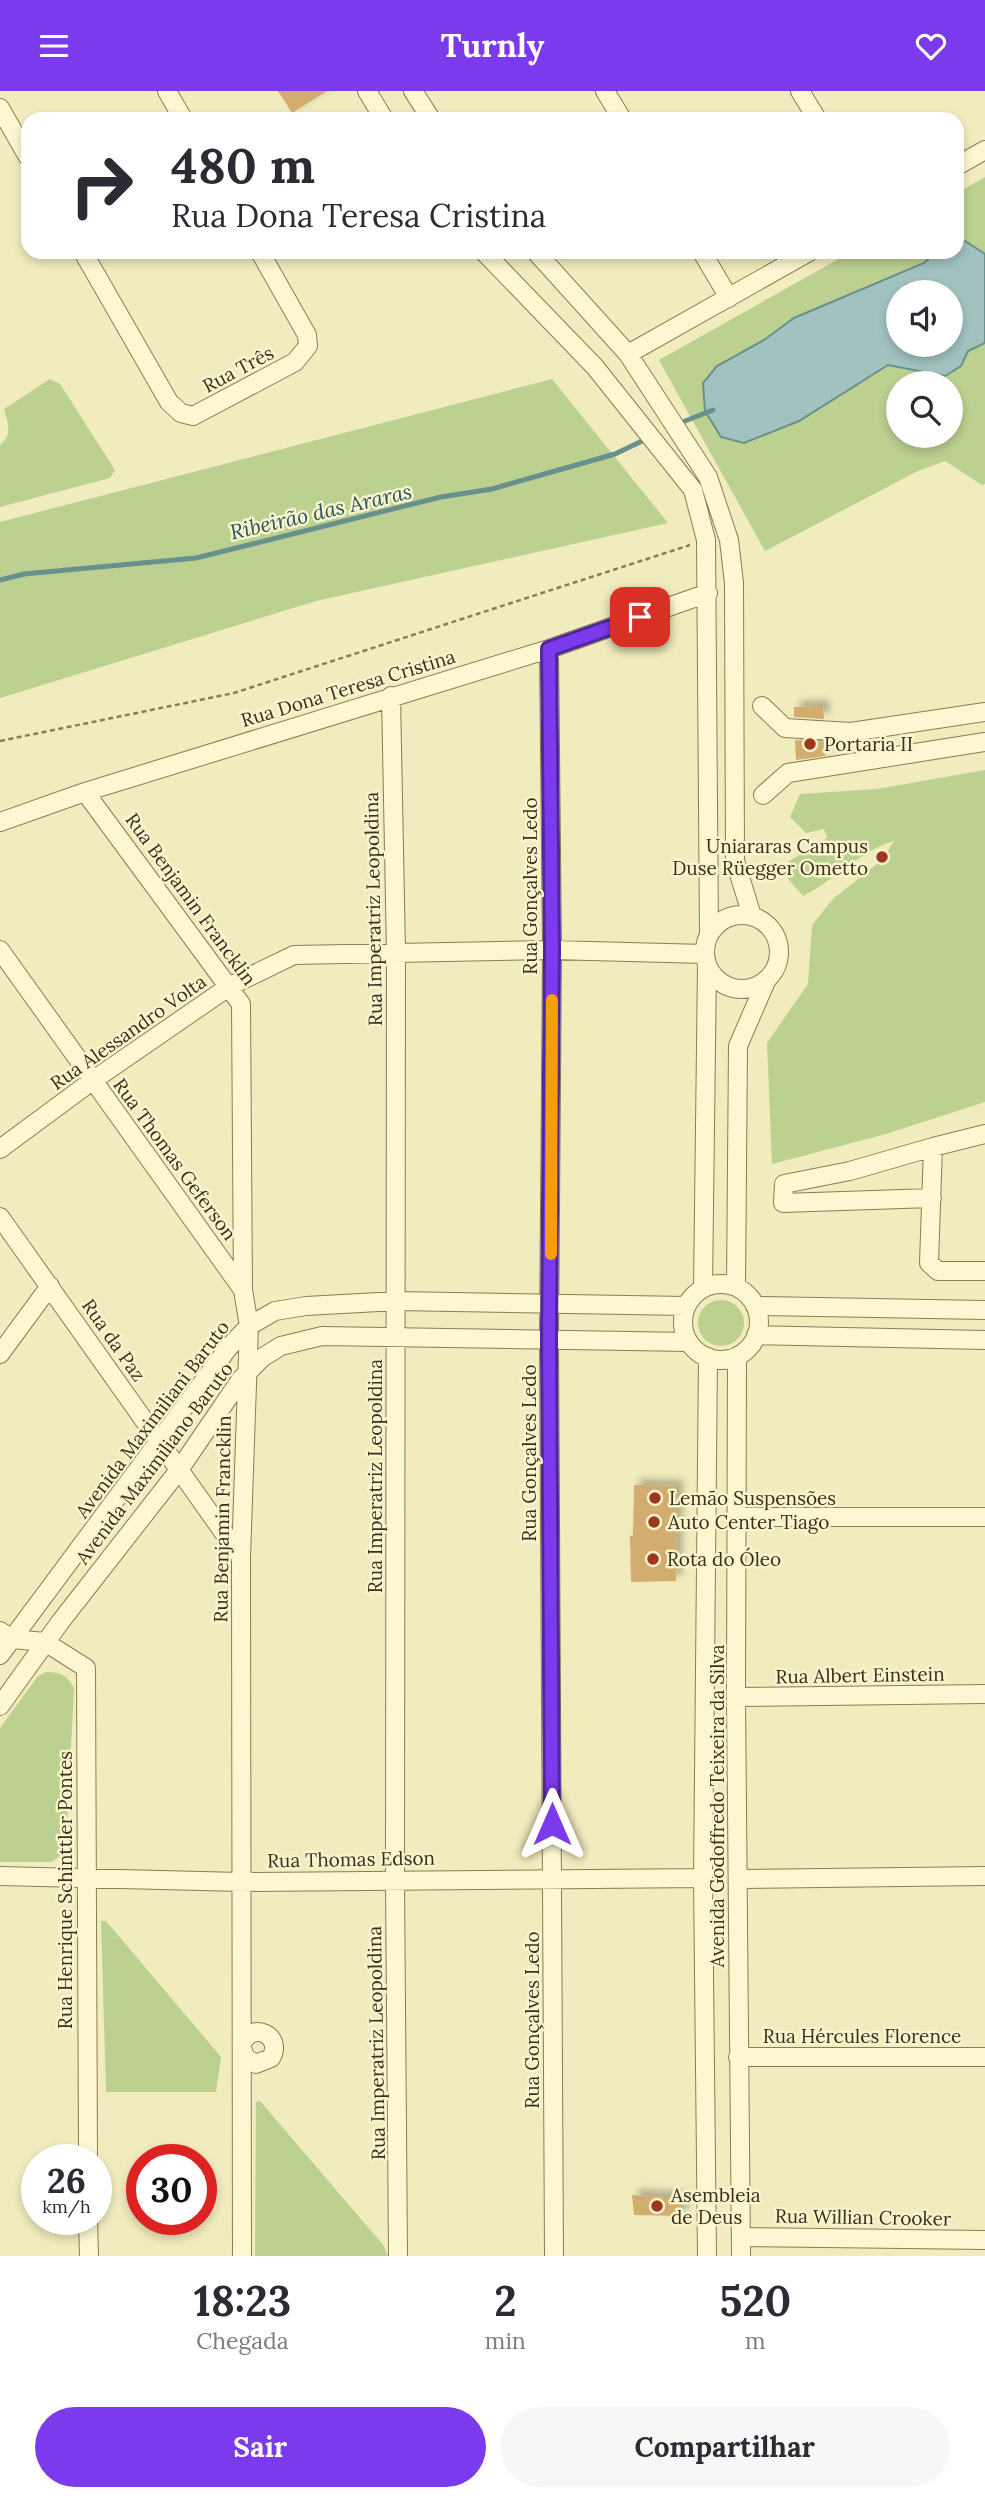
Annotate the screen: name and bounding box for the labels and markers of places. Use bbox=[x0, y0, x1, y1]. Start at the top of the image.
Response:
pin bbox=[610, 587, 670, 647]
place label: Portaria II bbox=[824, 732, 913, 756]
marker: Portaria II bbox=[802, 736, 818, 752]
place label: Uniararas Campus Duse Rüegger Ometto bbox=[672, 834, 868, 880]
marker: Uniararas Campus Duse Rüegger Ometto bbox=[874, 849, 890, 865]
place label: Lemão Suspensões bbox=[669, 1486, 836, 1510]
marker: Lemão Suspensões bbox=[647, 1490, 663, 1506]
place label: Auto Center Tiago bbox=[667, 1510, 829, 1534]
marker: Auto Center Tiago bbox=[646, 1514, 662, 1530]
place label: Rota do Óleo bbox=[667, 1547, 781, 1571]
marker: Rota do Óleo bbox=[645, 1551, 661, 1567]
place label: Asembleia de Deus bbox=[670, 2183, 761, 2229]
marker: Asembleia de Deus bbox=[649, 2198, 665, 2214]

